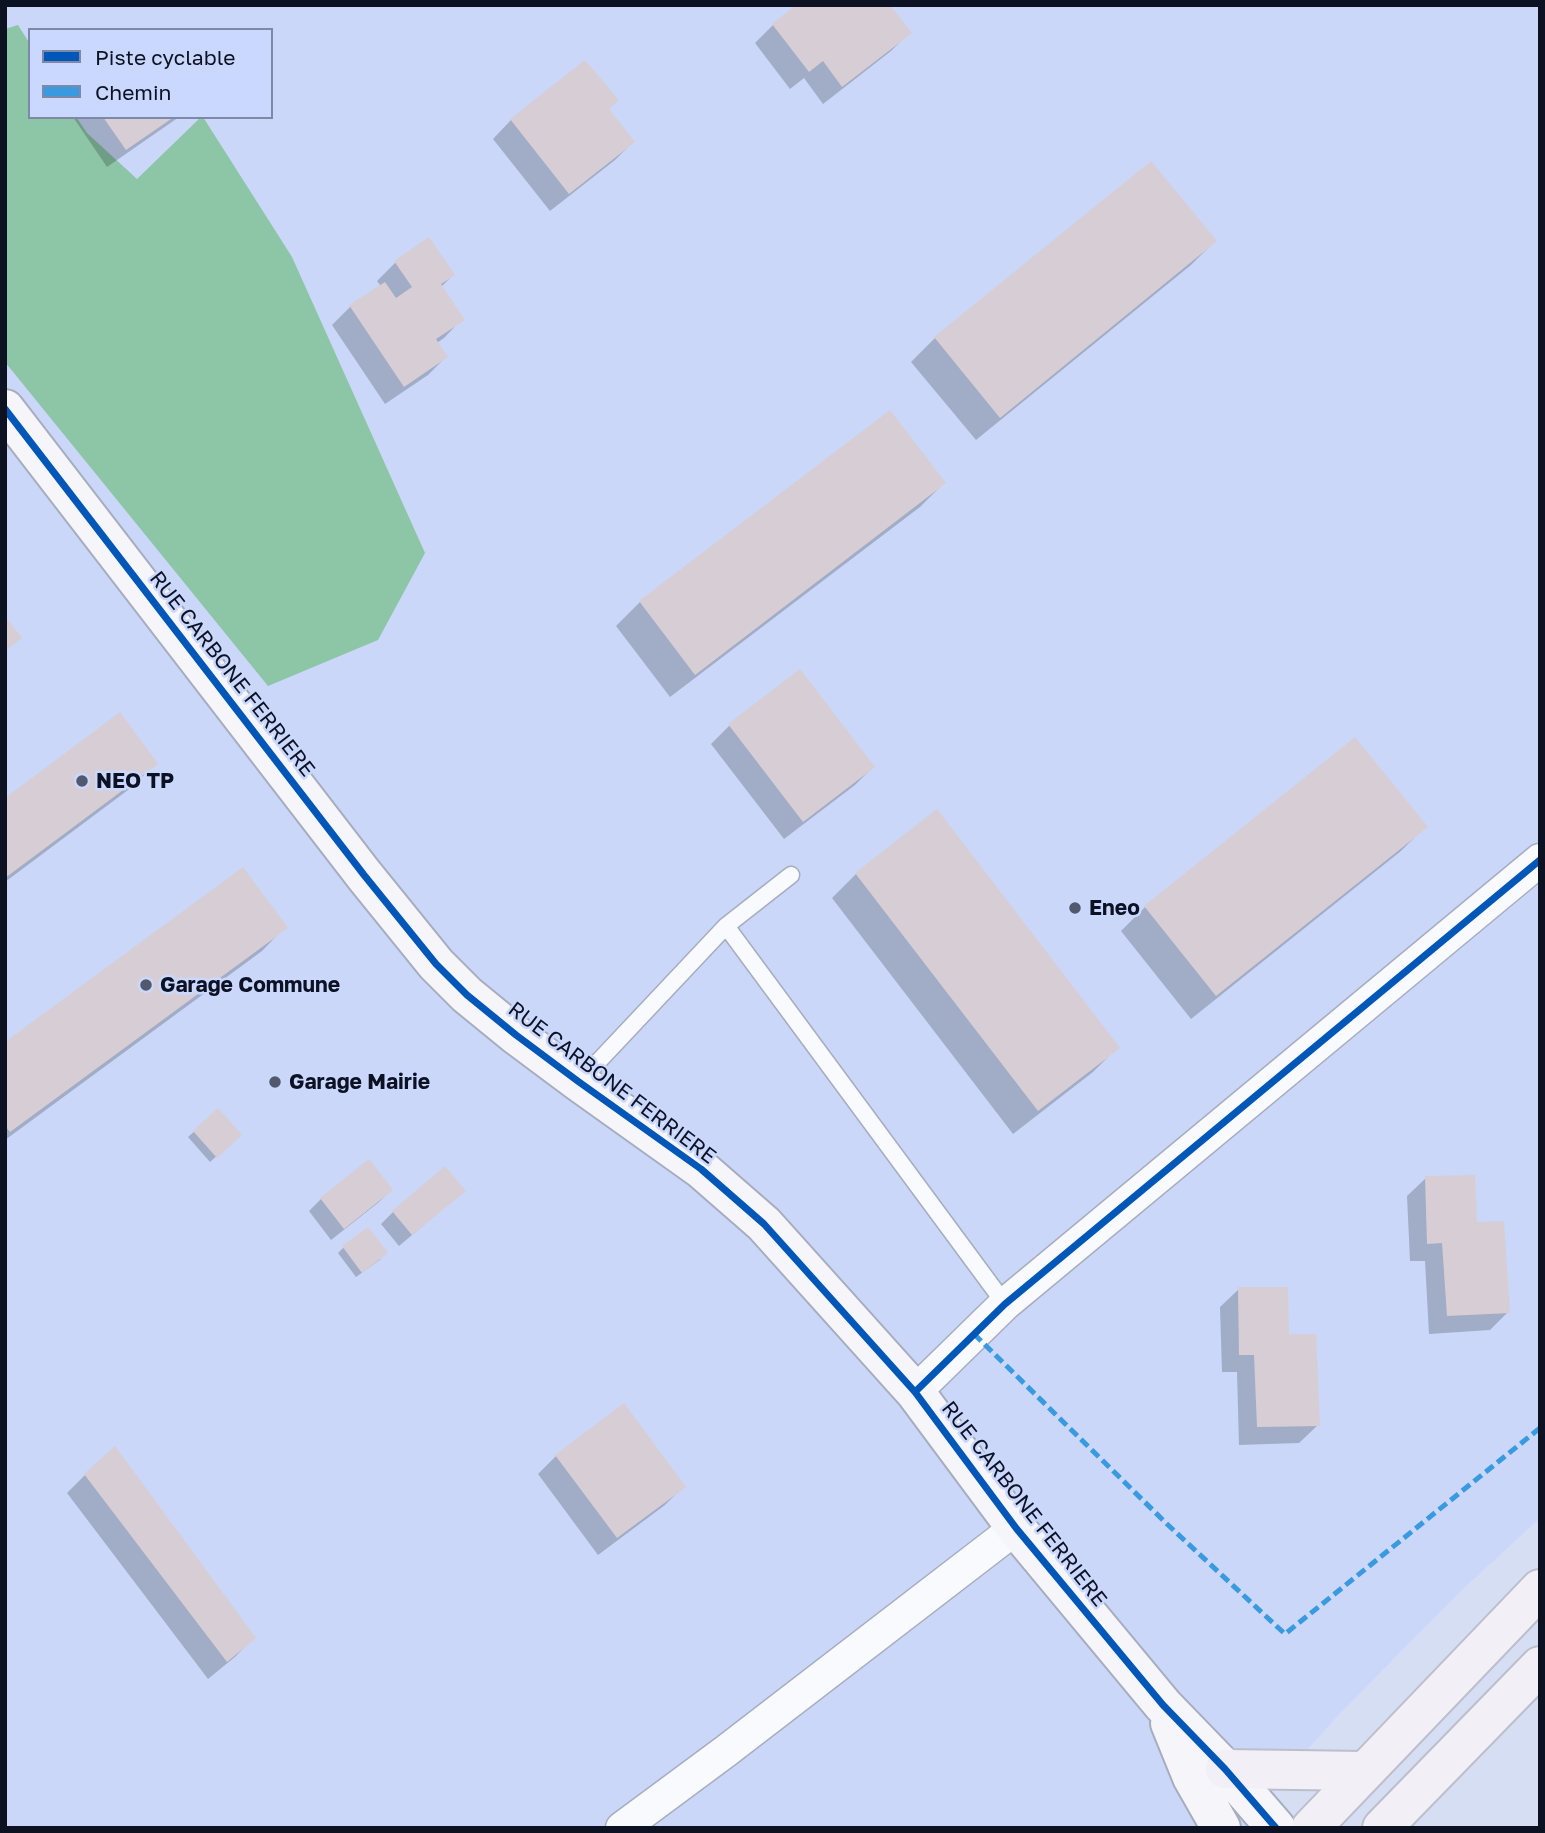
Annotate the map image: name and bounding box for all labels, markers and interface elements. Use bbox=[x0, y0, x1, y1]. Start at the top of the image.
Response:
legend bbox=[28, 28, 273, 119]
text: Piste cyclable bbox=[95, 44, 235, 70]
text: Chemin bbox=[95, 79, 172, 105]
street label: RUE CARBONE FERRIERE bbox=[144, 566, 320, 782]
place label: NEO TP bbox=[96, 768, 174, 794]
marker: NEO TP bbox=[74, 773, 90, 789]
place label: Eneo bbox=[1089, 895, 1140, 921]
marker: Eneo bbox=[1067, 900, 1083, 916]
place label: Garage Commune bbox=[160, 972, 340, 998]
marker: Garage Commune bbox=[138, 977, 154, 993]
street label: RUE CARBONE FERRIERE bbox=[503, 997, 721, 1169]
place label: Garage Mairie bbox=[289, 1069, 430, 1095]
marker: Garage Mairie bbox=[267, 1074, 283, 1090]
street label: RUE CARBONE FERRIERE bbox=[936, 1396, 1112, 1612]

